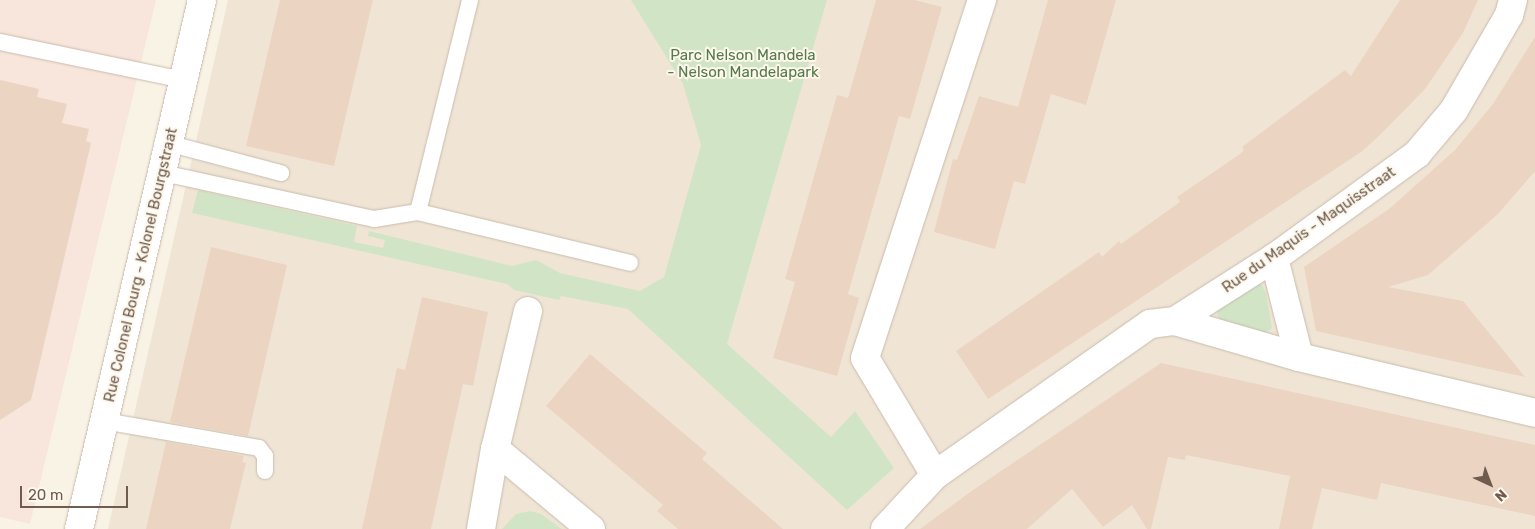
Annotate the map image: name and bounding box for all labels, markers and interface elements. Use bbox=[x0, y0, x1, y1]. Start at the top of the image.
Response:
park label: Parc Nelson Mandela - Nelson Mandelapark bbox=[667, 46, 819, 81]
street label: Rue Colonel Bourg - Kolonel Bourgstraat bbox=[101, 126, 181, 404]
street label: Rue du Maquis - Maquisstraat bbox=[1219, 163, 1399, 297]
north arrow bbox=[1465, 459, 1515, 509]
scale bar bbox=[22, 476, 130, 508]
text: 20 m bbox=[28, 486, 63, 504]
text: N bbox=[1491, 486, 1510, 505]

